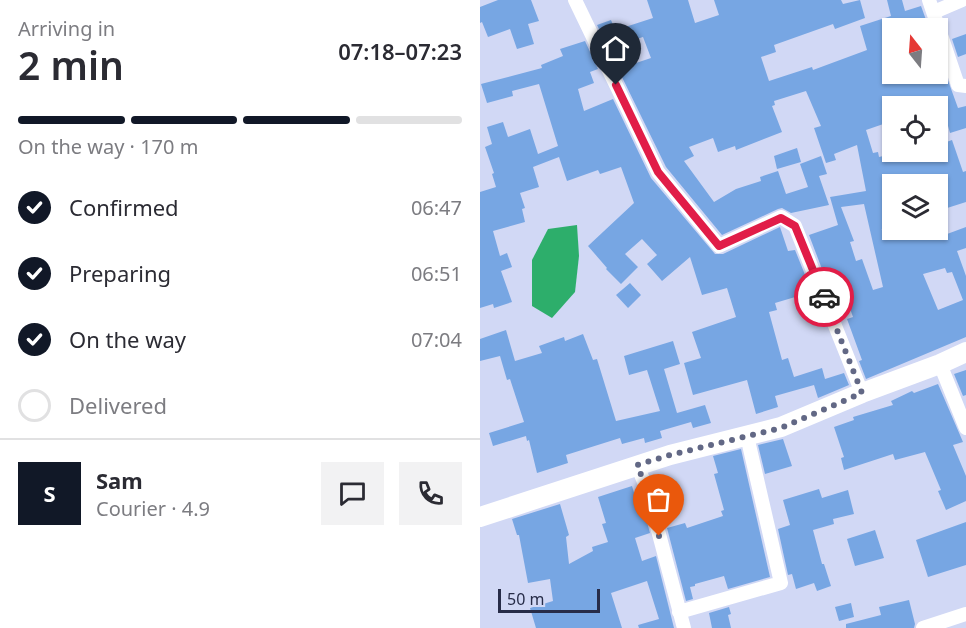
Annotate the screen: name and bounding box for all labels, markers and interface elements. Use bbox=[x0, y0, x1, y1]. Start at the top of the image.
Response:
text: Arriving in bbox=[18, 15, 115, 42]
north arrow bbox=[882, 18, 948, 84]
map controls bbox=[882, 18, 948, 240]
pin bbox=[590, 23, 641, 85]
icon: home bbox=[599, 32, 632, 65]
text: 07:18–07:23 bbox=[338, 36, 462, 66]
text: 2 min bbox=[18, 38, 124, 91]
button: locate bbox=[882, 96, 948, 162]
text: On the way · 170 m bbox=[18, 133, 198, 160]
button: layers bbox=[882, 174, 948, 240]
icon: check bbox=[18, 191, 51, 224]
text: Confirmed bbox=[69, 192, 179, 222]
text: 06:47 bbox=[411, 194, 462, 221]
icon: check bbox=[18, 257, 51, 290]
text: Preparing bbox=[69, 258, 171, 288]
text: 06:51 bbox=[411, 260, 462, 287]
courier bbox=[794, 267, 854, 327]
icon: car bbox=[808, 281, 841, 314]
icon: check bbox=[18, 323, 51, 356]
text: On the way bbox=[69, 324, 186, 354]
text: 07:04 bbox=[411, 326, 462, 353]
text: Delivered bbox=[69, 390, 167, 420]
button: chat bbox=[321, 462, 384, 525]
button: phone bbox=[399, 462, 462, 525]
text: Sam bbox=[96, 465, 143, 495]
pin bbox=[633, 474, 684, 536]
text: S bbox=[43, 478, 56, 508]
icon: bag bbox=[642, 483, 675, 516]
text: Courier · 4.9 bbox=[96, 495, 210, 522]
scale bar bbox=[498, 586, 600, 614]
text: 50 m bbox=[507, 588, 544, 610]

